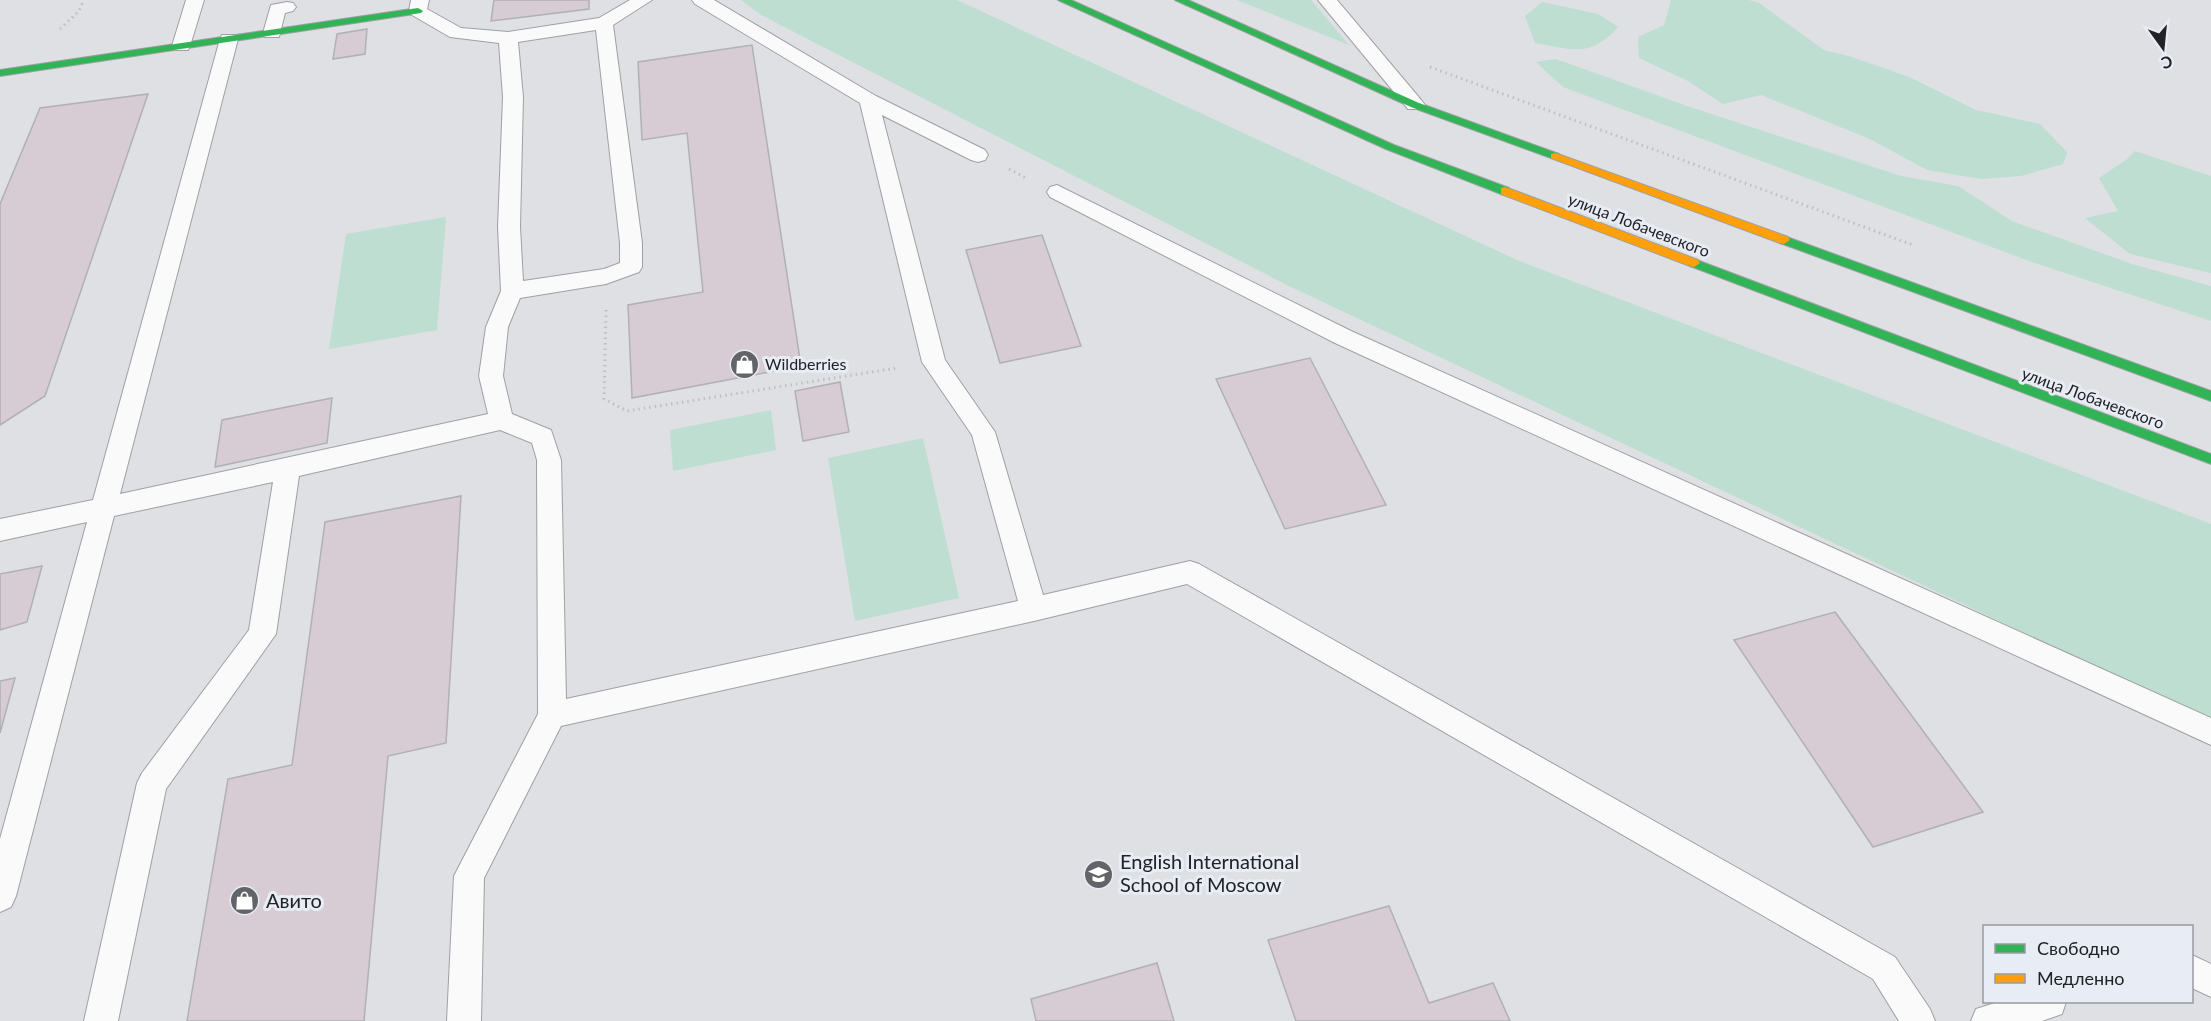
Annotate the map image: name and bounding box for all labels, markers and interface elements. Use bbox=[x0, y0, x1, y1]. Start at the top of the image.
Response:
north arrow bbox=[2133, 18, 2193, 78]
text: С bbox=[2159, 52, 2175, 74]
street label: улица Лобачевского bbox=[1566, 189, 1713, 260]
shop icon: Wildberries bbox=[728, 348, 760, 380]
place label: Wildberries bbox=[765, 354, 846, 373]
street label: улица Лобачевского bbox=[2019, 363, 2167, 432]
place label: English International School of Moscow bbox=[1120, 849, 1299, 896]
school or university icon: English International School of Moscow bbox=[1083, 858, 1115, 890]
shop icon: Авито bbox=[229, 885, 261, 917]
place label: Авито bbox=[266, 888, 322, 912]
legend bbox=[1983, 925, 2193, 1003]
text: Свободно bbox=[2037, 937, 2120, 959]
text: Медленно bbox=[2037, 967, 2125, 989]

